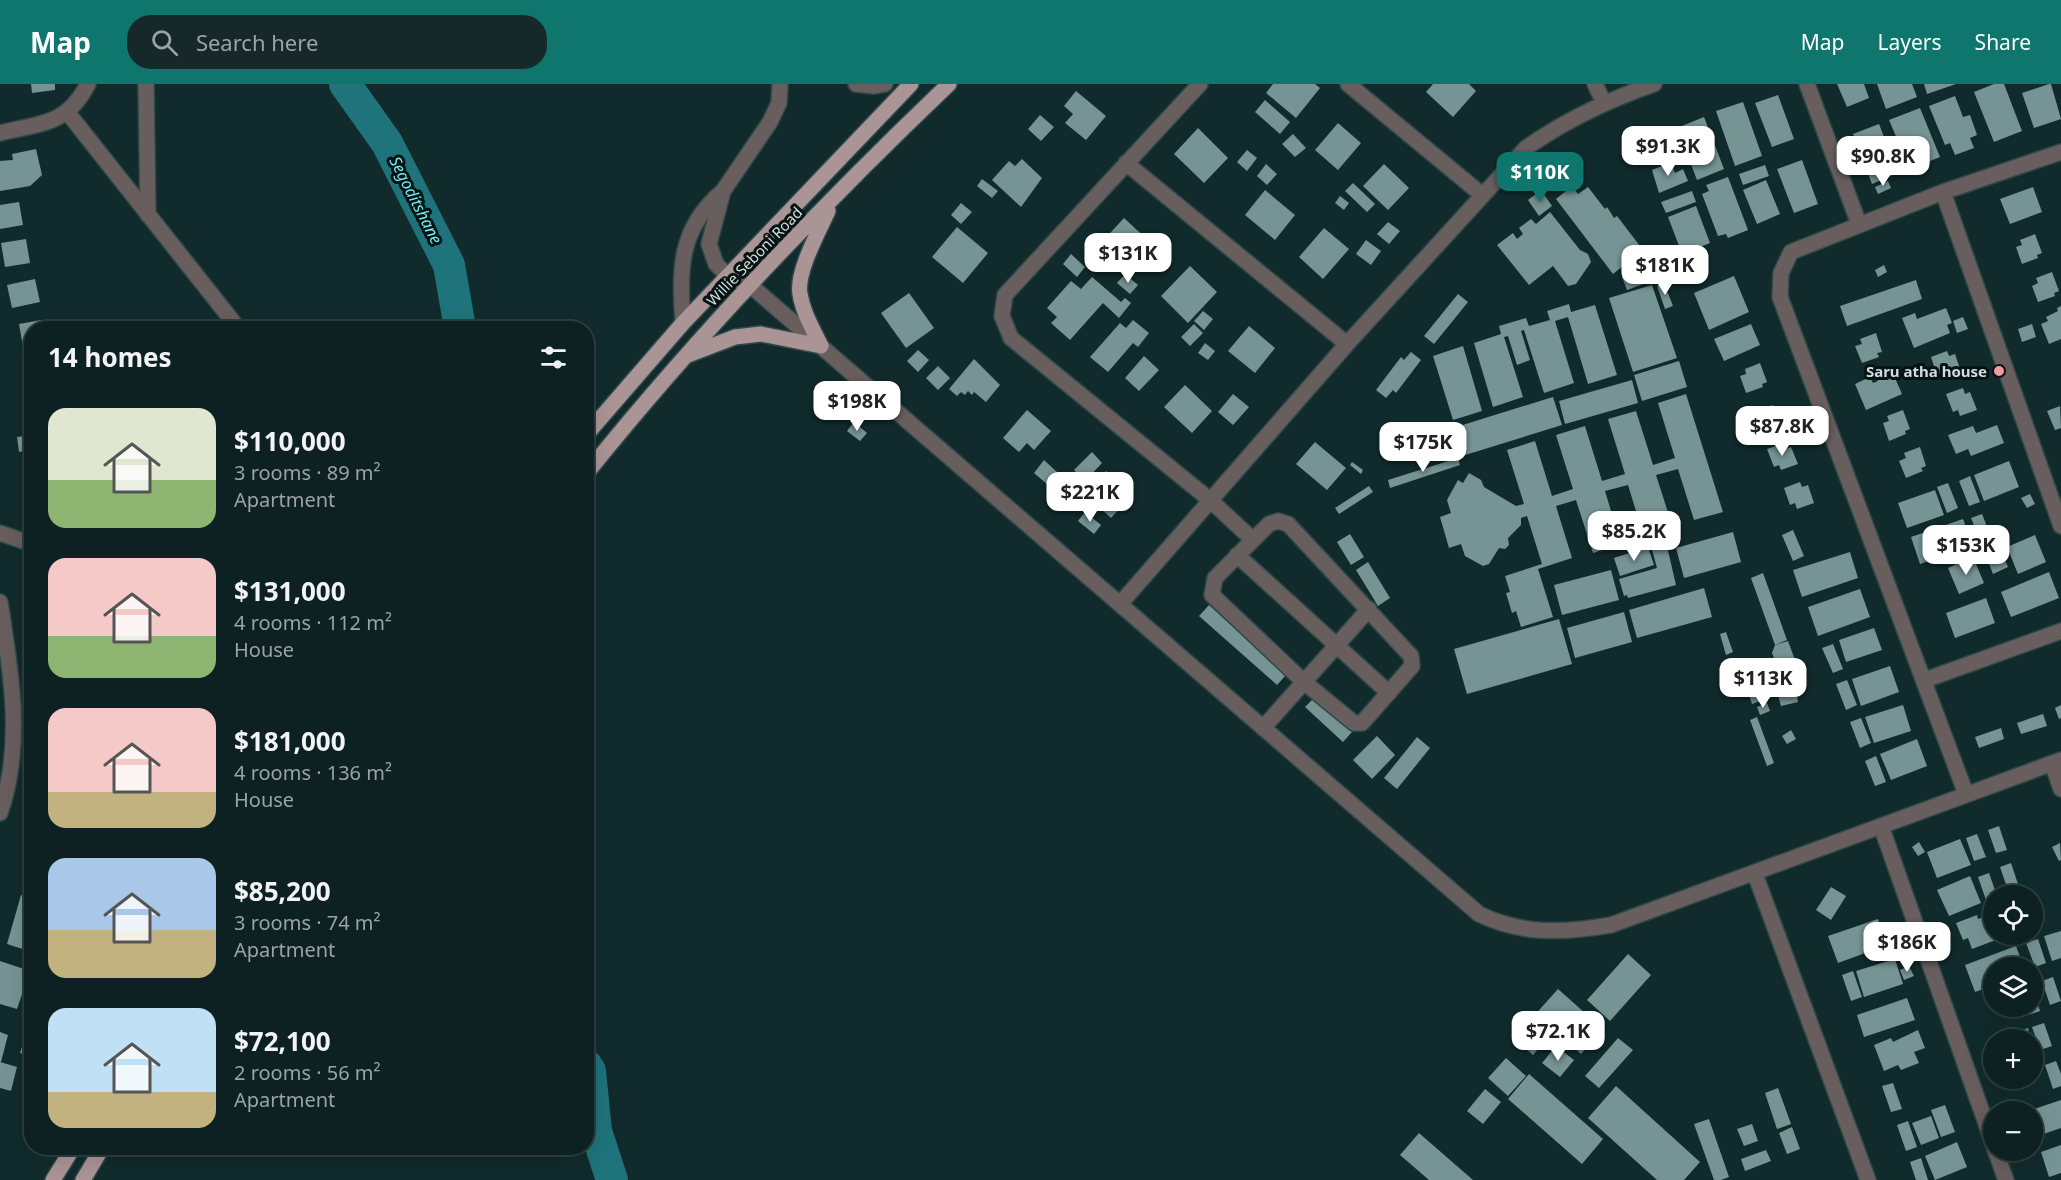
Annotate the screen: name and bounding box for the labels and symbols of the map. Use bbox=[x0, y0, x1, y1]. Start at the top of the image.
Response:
pin: $91.3K bbox=[1619, 126, 1717, 177]
pin: $90.8K bbox=[1834, 136, 1932, 187]
water label: Segoditshane bbox=[385, 152, 447, 248]
pin: $110K bbox=[1498, 152, 1582, 203]
street label: Willie Seboni Road bbox=[702, 202, 806, 310]
pin: $131K bbox=[1086, 233, 1170, 284]
pin: $181K bbox=[1623, 245, 1707, 296]
place label: Saru atha house bbox=[1866, 361, 1987, 381]
marker: Saru atha house bbox=[1992, 364, 2006, 378]
pin: $198K bbox=[815, 381, 899, 432]
pin: $87.8K bbox=[1733, 406, 1831, 457]
pin: $175K bbox=[1381, 422, 1465, 473]
pin: $221K bbox=[1048, 472, 1132, 523]
pin: $85.2K bbox=[1585, 511, 1683, 562]
pin: $153K bbox=[1924, 525, 2008, 576]
pin: $113K bbox=[1721, 658, 1805, 709]
pin: $186K bbox=[1865, 922, 1949, 973]
pin: $72.1K bbox=[1509, 1011, 1607, 1062]

